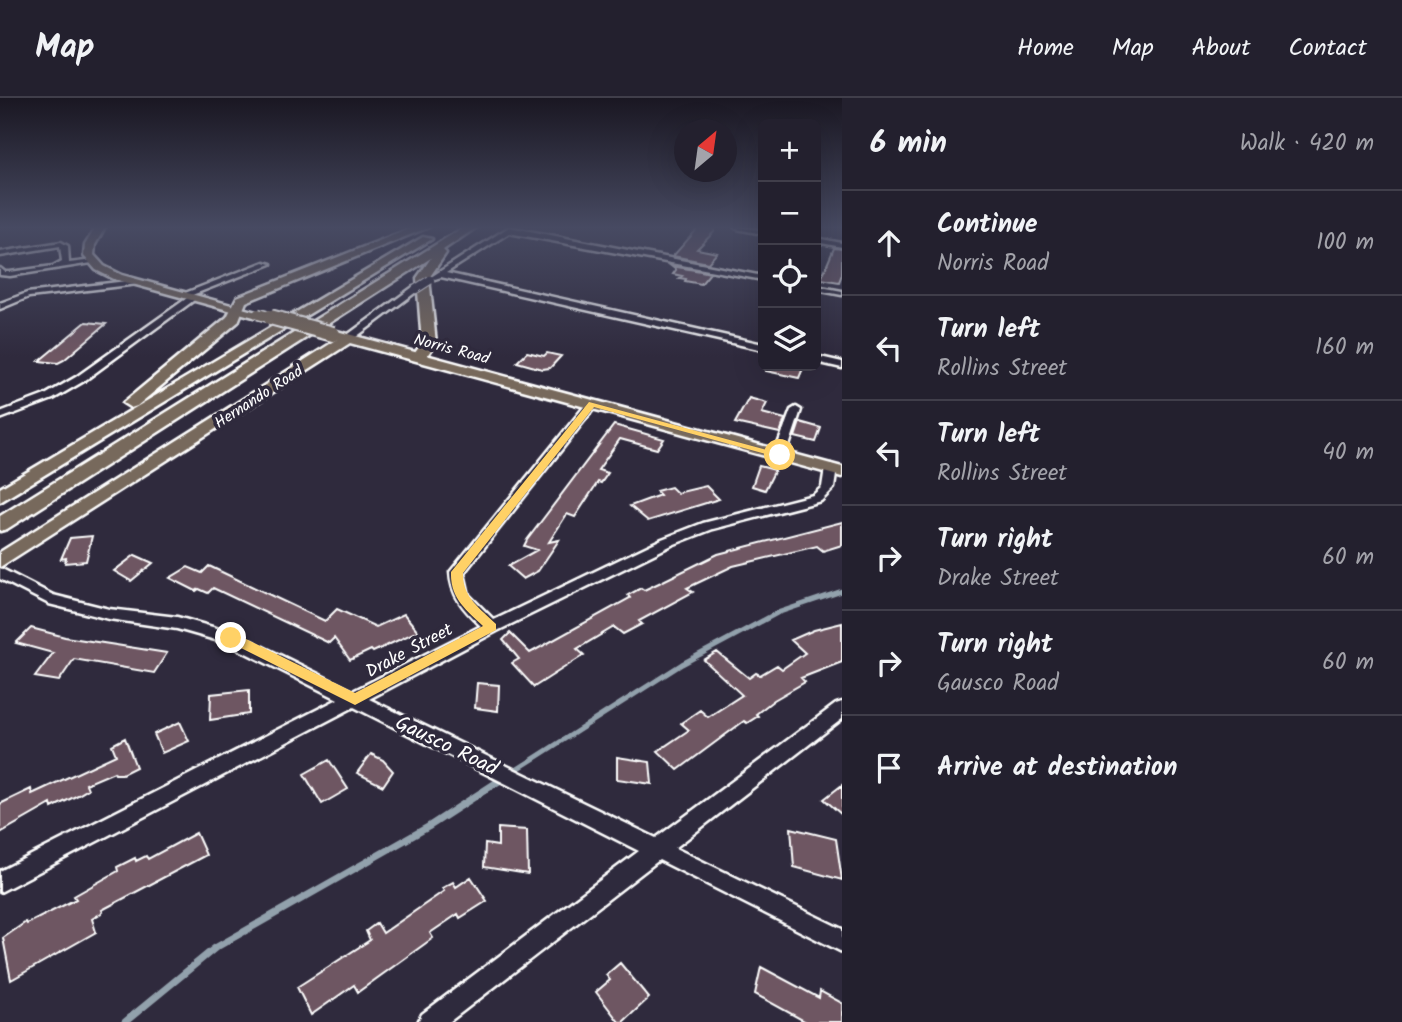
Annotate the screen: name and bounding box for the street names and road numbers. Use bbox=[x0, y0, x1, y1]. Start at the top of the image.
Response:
street label: Norris Road bbox=[411, 327, 493, 372]
street label: Hernando Road bbox=[209, 359, 309, 435]
street label: Drake Street bbox=[361, 616, 460, 687]
street label: Gausco Road bbox=[389, 707, 504, 786]

